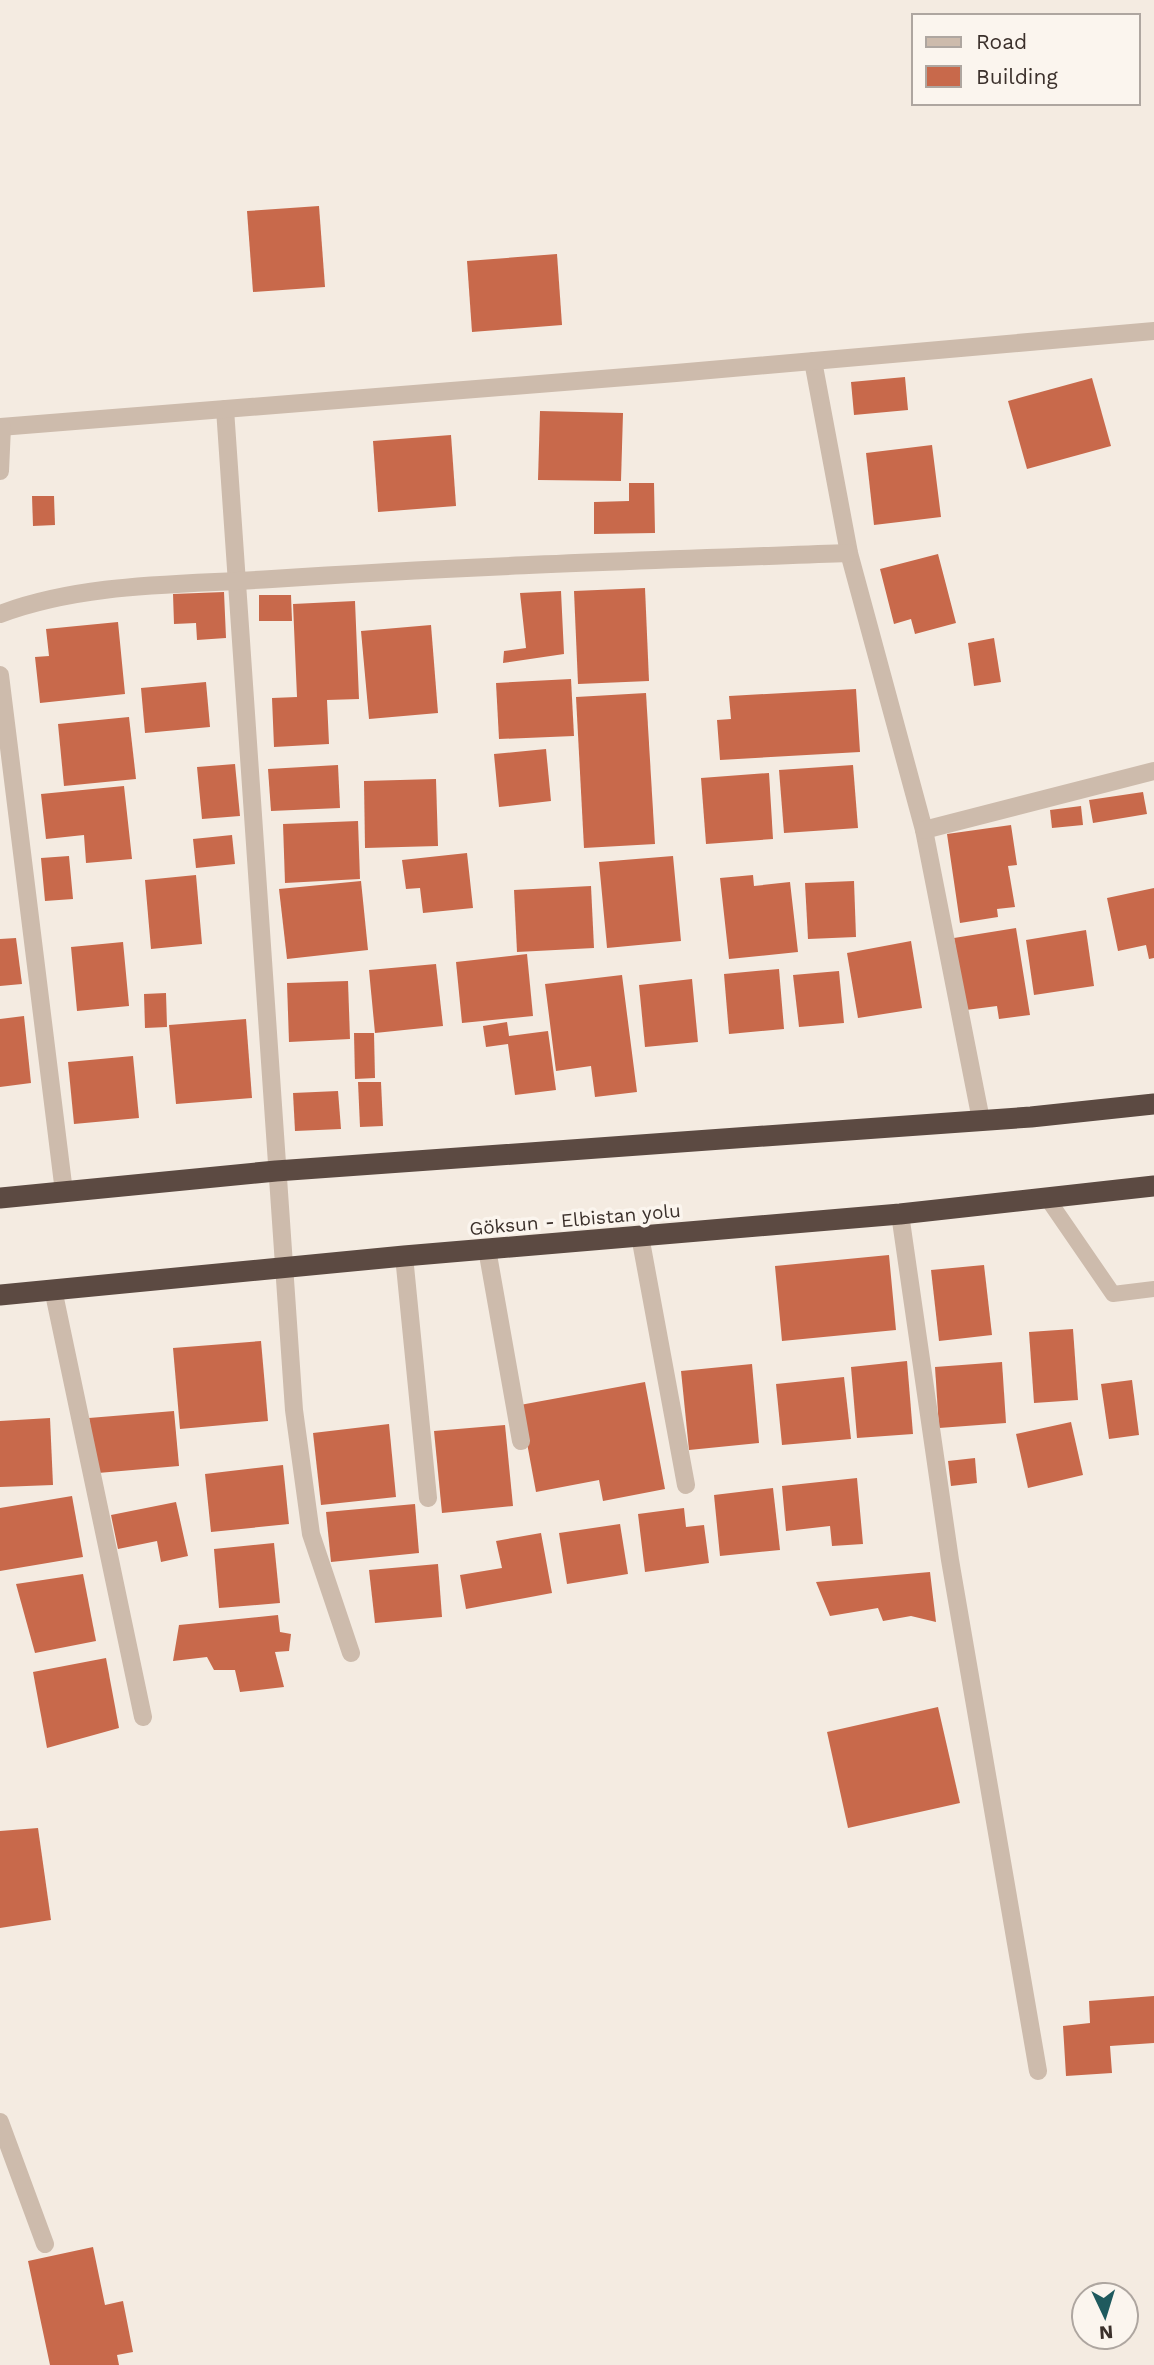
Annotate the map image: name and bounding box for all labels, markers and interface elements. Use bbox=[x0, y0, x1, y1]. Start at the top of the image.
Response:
legend bbox=[912, 14, 1140, 105]
text: Road bbox=[976, 29, 1027, 54]
text: Building bbox=[976, 64, 1058, 89]
street label: Göksun - Elbistan yolu bbox=[468, 1199, 682, 1240]
north arrow bbox=[1070, 2281, 1140, 2351]
text: N bbox=[1098, 2320, 1114, 2344]

